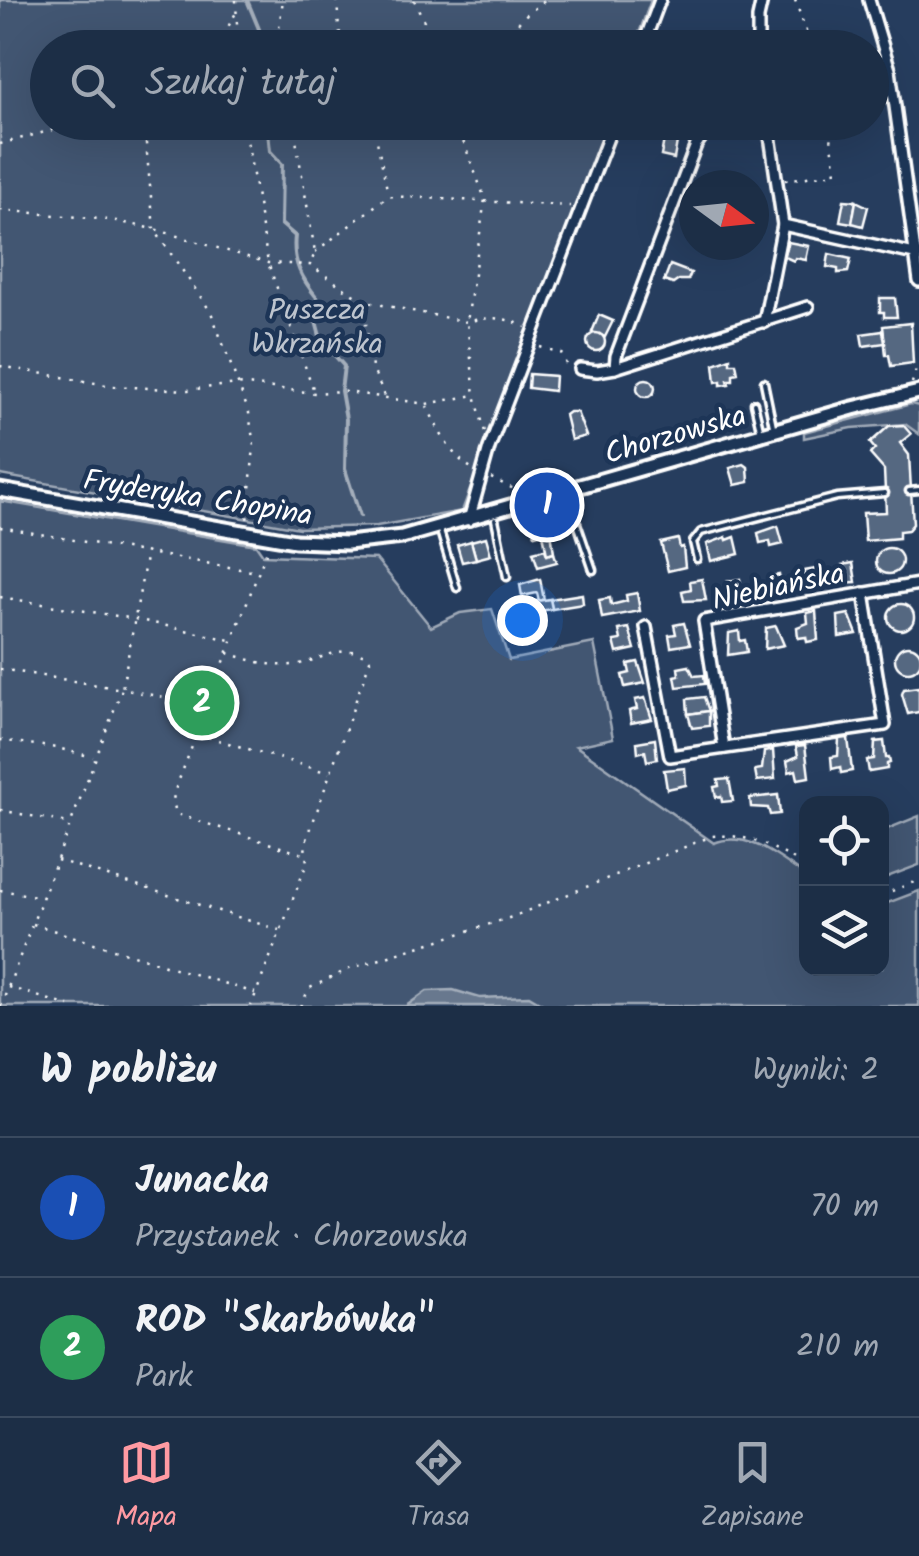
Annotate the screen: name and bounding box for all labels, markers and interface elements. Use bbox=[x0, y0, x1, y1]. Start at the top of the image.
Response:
search box bbox=[30, 30, 889, 140]
text: Szukaj tutaj bbox=[145, 55, 336, 115]
icon: search bbox=[65, 58, 120, 113]
north arrow bbox=[679, 170, 769, 260]
park label: Puszcza Wkrzańska bbox=[251, 287, 383, 369]
street label: Chorzowska bbox=[599, 393, 752, 479]
street label: Fryderyka Chopina bbox=[80, 457, 316, 541]
pin: 1 bbox=[514, 468, 580, 542]
street label: Niebiańska bbox=[708, 550, 849, 625]
your location bbox=[497, 595, 548, 646]
pin: 2 bbox=[170, 666, 234, 740]
map controls bbox=[799, 796, 889, 976]
button: locate bbox=[799, 796, 889, 886]
button: layers bbox=[799, 886, 889, 976]
text: W pobliżu bbox=[40, 1038, 216, 1105]
text: Wyniki: 2 bbox=[752, 1046, 879, 1097]
text: Junacka bbox=[135, 1152, 269, 1212]
text: 1 bbox=[68, 1182, 77, 1233]
text: 70 m bbox=[810, 1182, 879, 1233]
text: Przystanek · Chorzowska bbox=[135, 1212, 468, 1263]
text: ROD "Skarbówka" bbox=[135, 1292, 435, 1352]
text: 2 bbox=[63, 1322, 82, 1373]
text: 210 m bbox=[796, 1322, 879, 1373]
text: Park bbox=[135, 1352, 193, 1403]
tab: Mapa bbox=[115, 1435, 177, 1540]
tab: Trasa bbox=[408, 1435, 470, 1540]
tab: Zapisane bbox=[701, 1435, 804, 1540]

